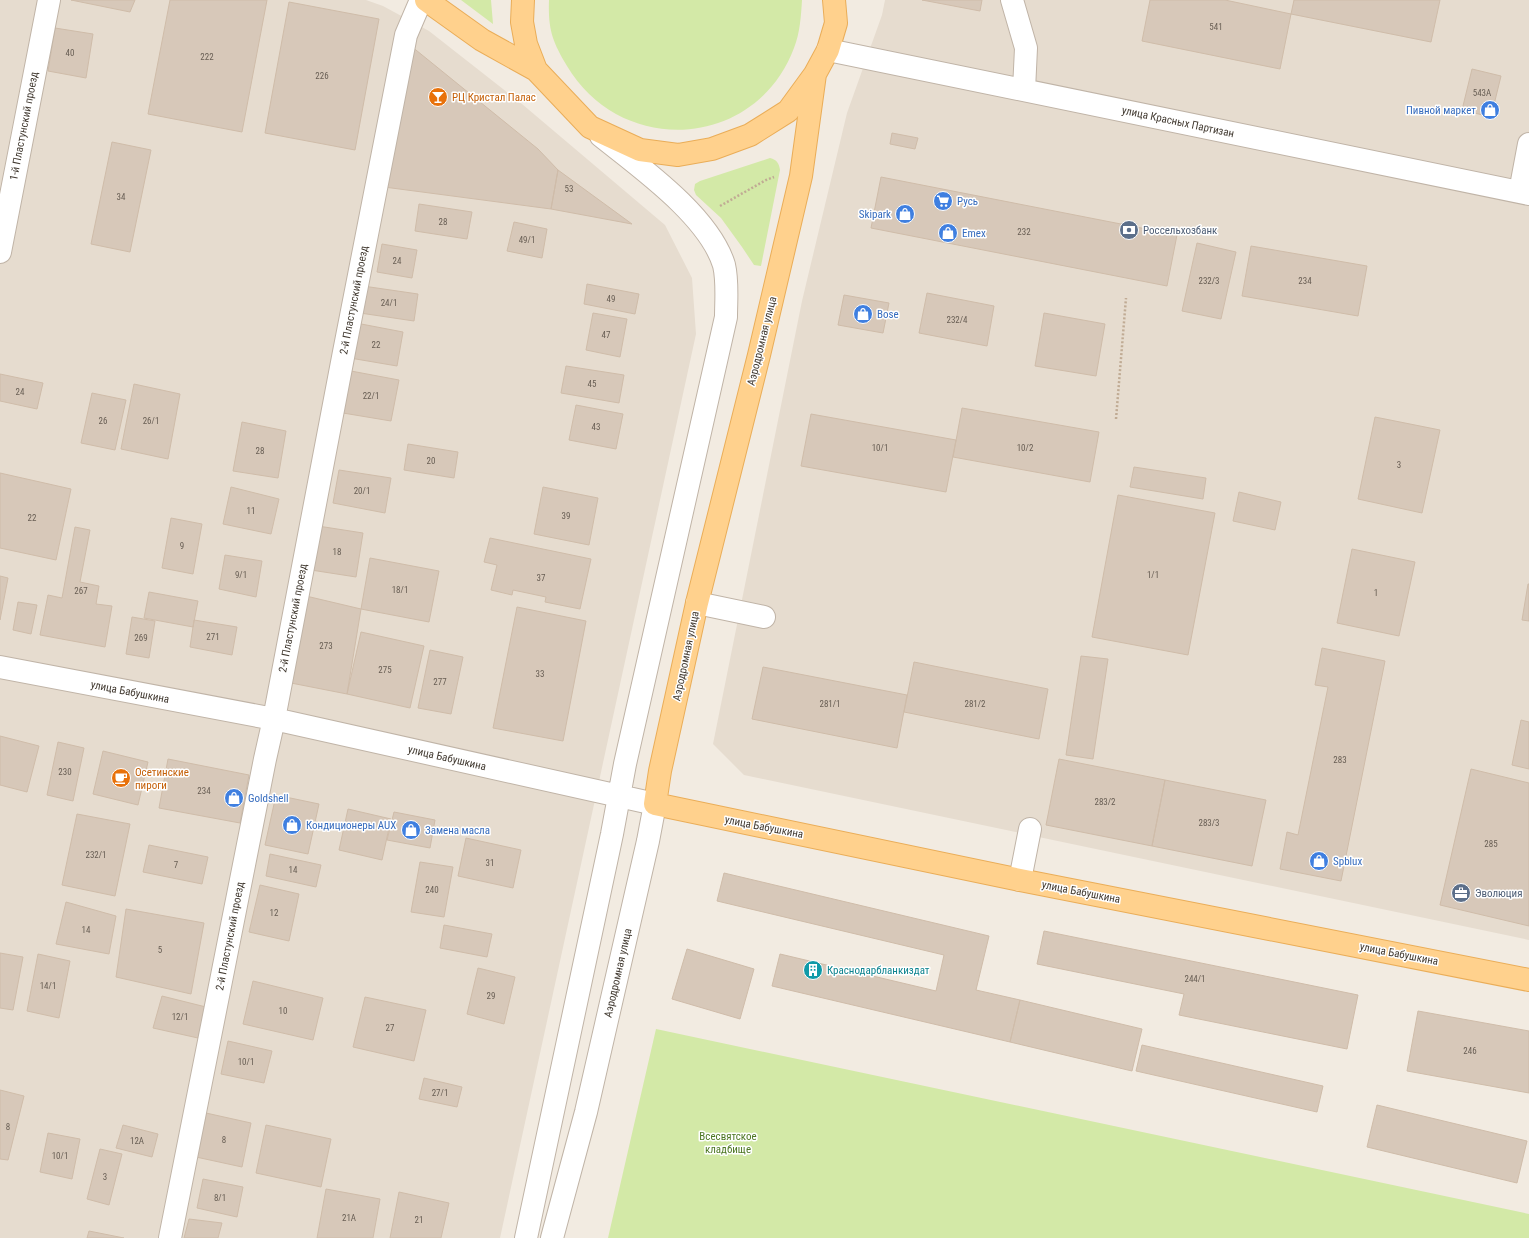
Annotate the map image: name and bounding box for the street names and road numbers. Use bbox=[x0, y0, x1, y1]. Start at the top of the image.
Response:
street label: 1-й Пластунский проезд bbox=[7, 70, 41, 182]
street label: улица Красных Партизан bbox=[1121, 104, 1235, 140]
street label: 2-й Пластунский проезд bbox=[337, 244, 371, 356]
street label: Аэродромная улица bbox=[745, 295, 779, 387]
street label: 2-й Пластунский проезд bbox=[276, 562, 310, 674]
street label: Аэродромная улица bbox=[670, 610, 702, 702]
street label: улица Бабушкина bbox=[90, 678, 170, 706]
street label: улица Бабушкина bbox=[407, 743, 487, 773]
street label: улица Бабушкина bbox=[724, 813, 804, 841]
street label: улица Бабушкина bbox=[1041, 878, 1121, 906]
street label: 2-й Пластунский проезд bbox=[213, 880, 247, 992]
street label: Аэродромная улица bbox=[601, 927, 635, 1019]
street label: улица Бабушкина bbox=[1359, 940, 1439, 968]

